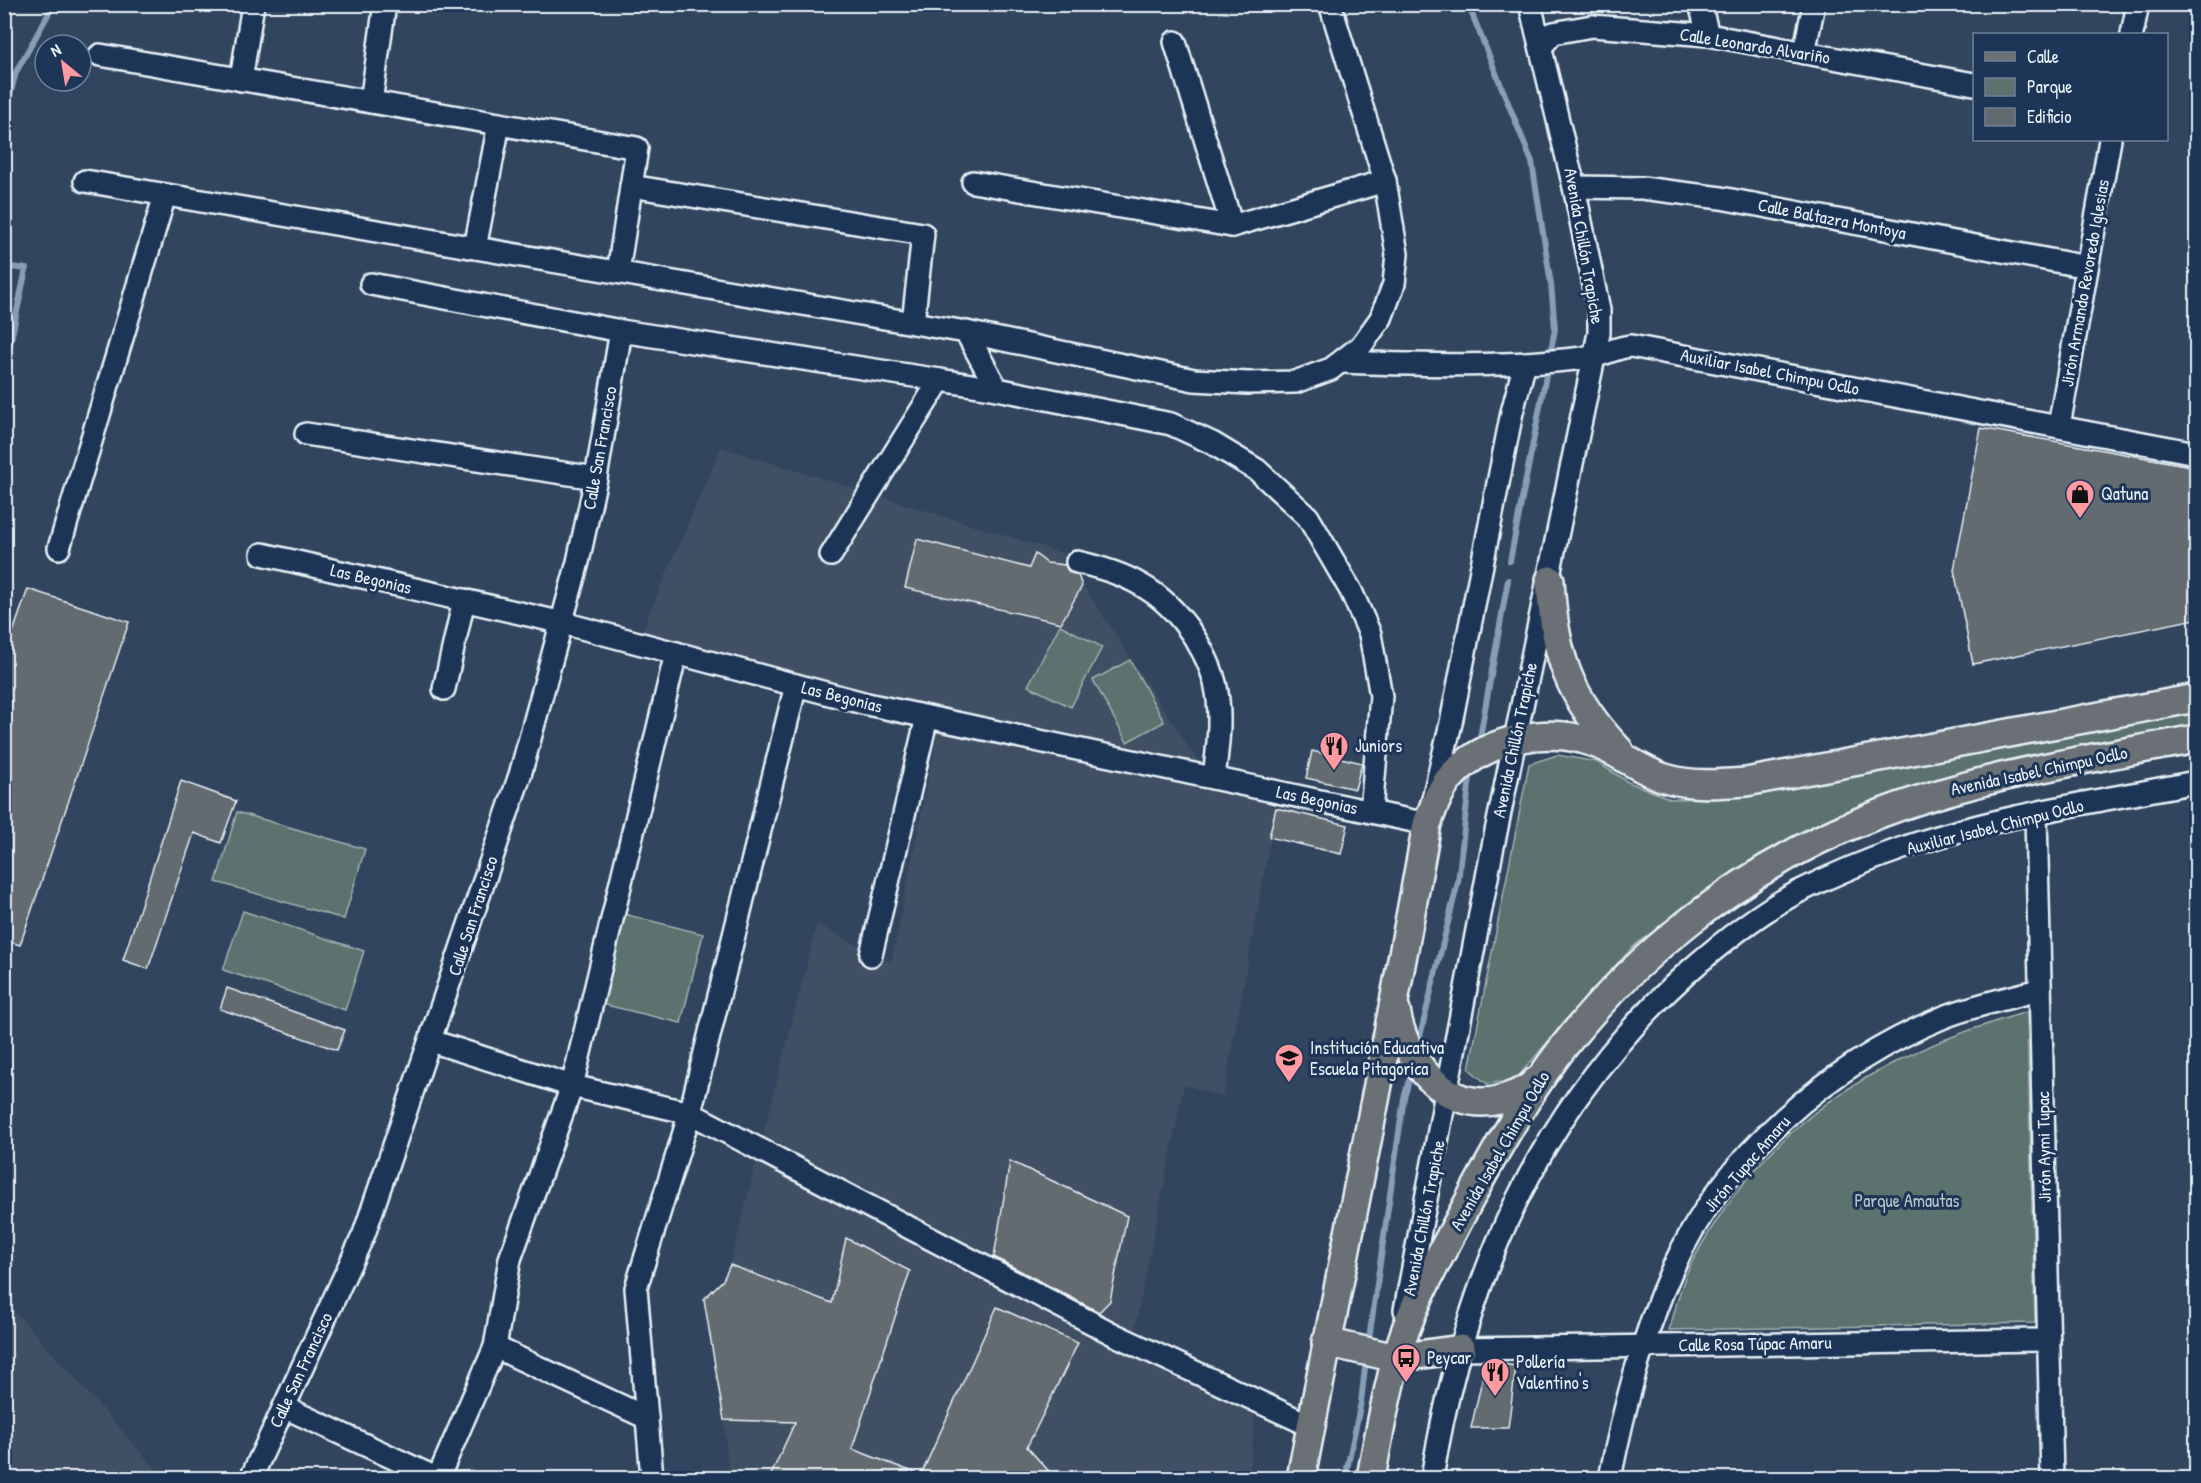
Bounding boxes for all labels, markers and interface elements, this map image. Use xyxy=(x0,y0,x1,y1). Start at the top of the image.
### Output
street label: Calle Leonardo Alvariño xyxy=(1678,21,1832,70)
north arrow xyxy=(33,33,93,93)
legend xyxy=(1973,33,2168,141)
text: N xyxy=(46,38,65,62)
text: Calle xyxy=(2027,44,2059,69)
text: Parque xyxy=(2027,74,2072,99)
text: Edificio xyxy=(2027,104,2071,129)
street label: Avenida Chillón Trapiche xyxy=(1558,166,1611,326)
street label: Jirón Armando Revoredo Iglesias xyxy=(2054,177,2115,389)
street label: Calle Baltazra Montoya xyxy=(1756,192,1908,245)
street label: Auxiliar Isabel Chimpu Ocllo xyxy=(1679,342,1862,401)
street label: Calle San Francisco xyxy=(576,384,623,511)
shop icon: Qatuna xyxy=(2064,478,2096,520)
place label: Qatuna xyxy=(2101,481,2148,506)
street label: Las Begonias xyxy=(328,557,414,600)
street label: Avenida Chillón Trapiche xyxy=(1486,660,1543,820)
street label: Las Begonias xyxy=(799,674,885,719)
restaurant icon: Juniors xyxy=(1318,730,1350,772)
place label: Juniors xyxy=(1355,733,1402,758)
street label: Avenida Isabel Chimpu Ocllo xyxy=(1948,740,2130,801)
street label: Las Begonias xyxy=(1274,779,1360,820)
street label: Auxiliar Isabel Chimpu Ocllo xyxy=(1904,792,2086,861)
street label: Calle San Francisco xyxy=(441,853,504,979)
place label: Institución Educativa Escuela Pitagorica xyxy=(1310,1035,1444,1081)
school or university icon: Institución Educativa Escuela Pitagorica xyxy=(1273,1042,1305,1084)
street label: Avenida Isabel Chimpu Ocllo xyxy=(1444,1067,1555,1235)
street label: Jirón Aymi Tupac xyxy=(2030,1091,2057,1203)
street label: Jirón Tupac Amaru xyxy=(1698,1110,1796,1217)
street label: Avenida Chillón Trapiche xyxy=(1396,1138,1451,1298)
park label: Parque Amautas xyxy=(1855,1188,1960,1213)
street label: Calle San Francisco xyxy=(263,1308,338,1432)
street label: Calle Rosa Túpac Amaru xyxy=(1678,1330,1832,1357)
bus stop icon: Peycar xyxy=(1390,1342,1422,1384)
place label: Peycar xyxy=(1427,1345,1471,1370)
place label: Pollería Valentino's xyxy=(1516,1349,1589,1395)
restaurant icon: Pollería Valentino's xyxy=(1479,1356,1511,1398)

